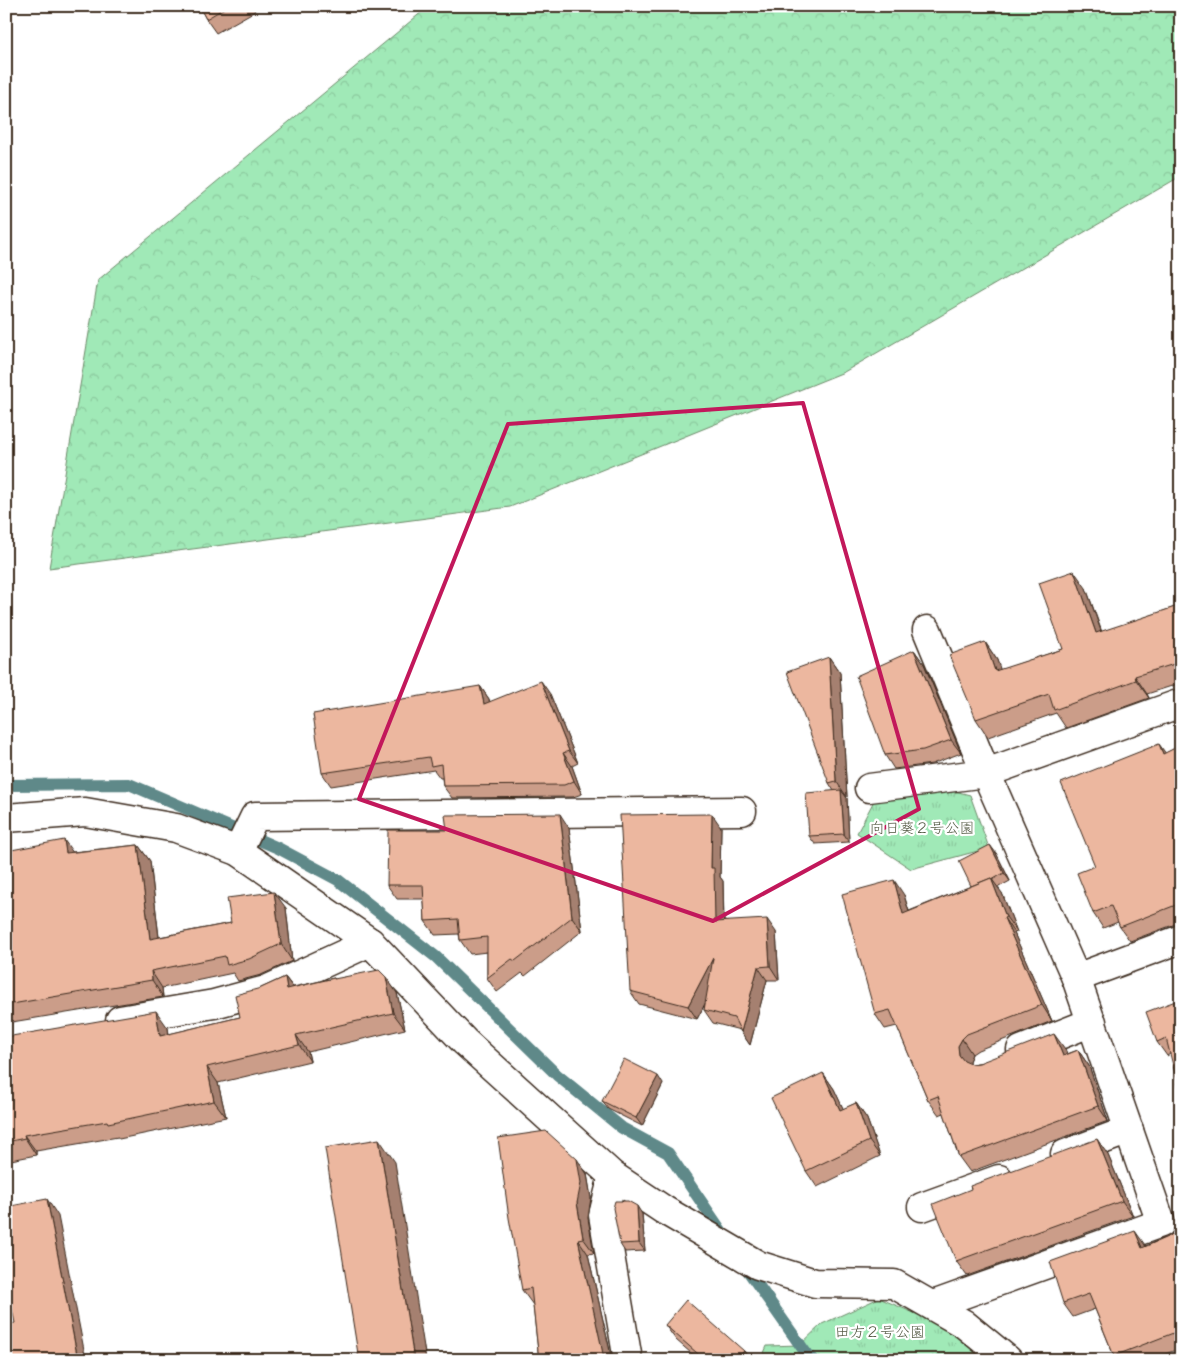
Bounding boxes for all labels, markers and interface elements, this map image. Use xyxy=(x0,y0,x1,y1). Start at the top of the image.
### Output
park label: 向日葵２号公園 xyxy=(869,818,975,837)
park label: 田方２号公園 xyxy=(835,1322,925,1341)

